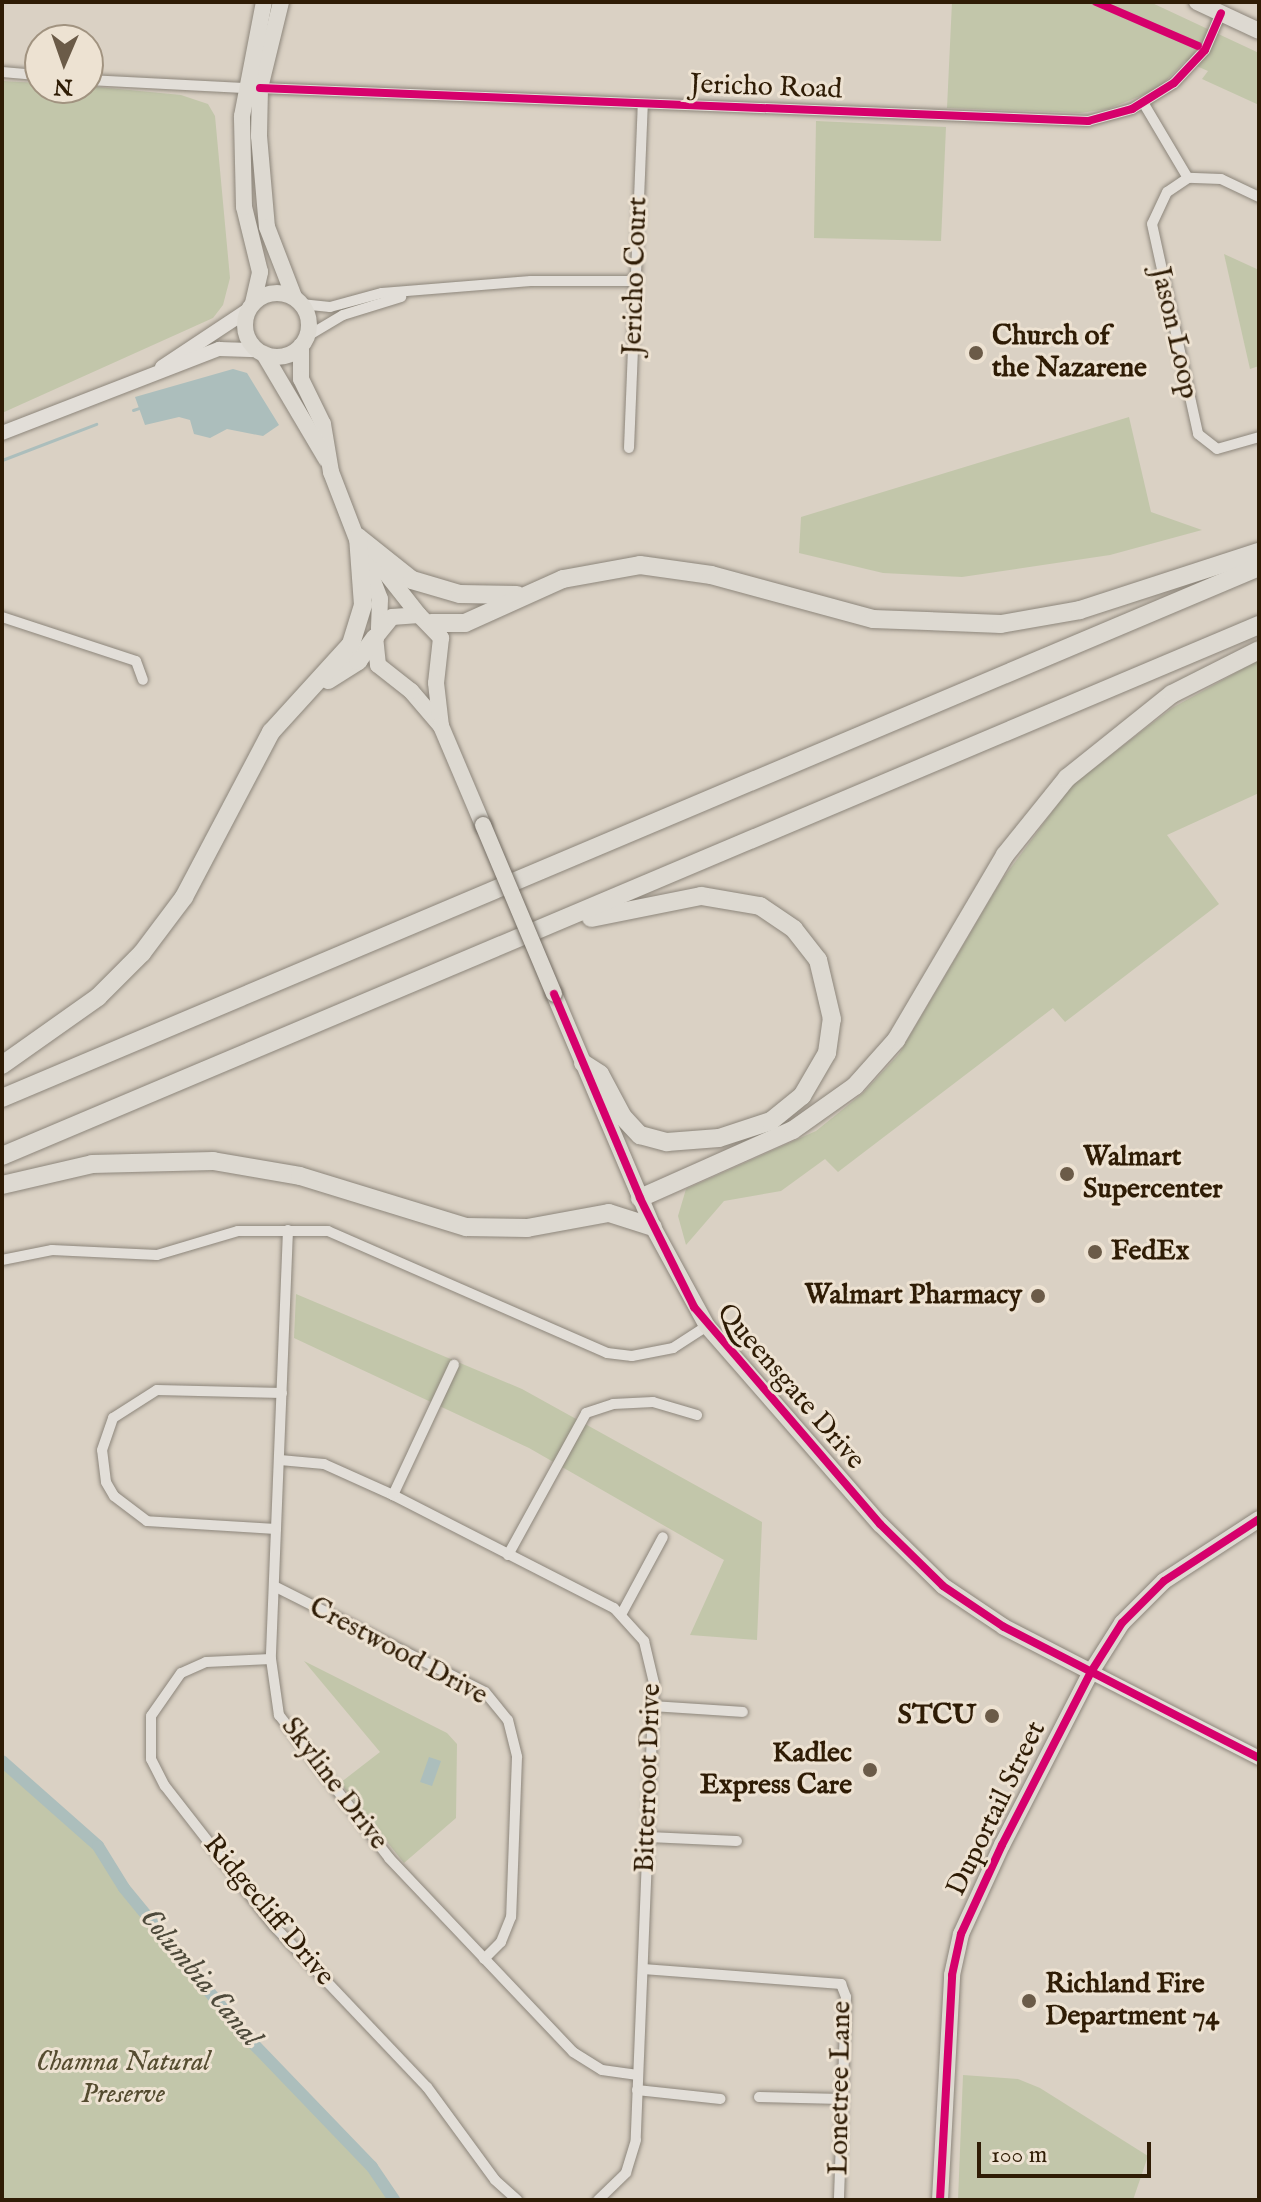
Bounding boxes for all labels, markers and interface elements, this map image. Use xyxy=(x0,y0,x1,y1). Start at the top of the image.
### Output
north arrow xyxy=(24,24,104,104)
street label: Jericho Road xyxy=(689,69,843,107)
text: N xyxy=(53,72,73,100)
street label: Jericho Court xyxy=(616,196,656,356)
street label: Jason Loop xyxy=(1143,264,1205,402)
place label: Church of the Nazarene xyxy=(992,320,1147,386)
marker: Church of the Nazarene xyxy=(967,344,985,362)
place label: Walmart Supercenter xyxy=(1083,1141,1223,1207)
marker: Walmart Supercenter xyxy=(1058,1165,1076,1183)
place label: FedEx xyxy=(1111,1235,1189,1269)
marker: FedEx xyxy=(1086,1243,1104,1261)
place label: Walmart Pharmacy xyxy=(805,1279,1022,1313)
marker: Walmart Pharmacy xyxy=(1029,1287,1047,1305)
street label: Queensgate Drive xyxy=(709,1297,871,1477)
street label: Crestwood Drive xyxy=(303,1591,493,1713)
street label: Bitterroot Drive xyxy=(629,1683,669,1873)
place label: STCU xyxy=(898,1699,976,1733)
marker: STCU xyxy=(983,1707,1001,1725)
street label: Skyline Drive xyxy=(273,1711,395,1857)
street label: Duportail Street xyxy=(940,1716,1054,1902)
place label: Kadlec Express Care xyxy=(700,1737,852,1803)
marker: Kadlec Express Care xyxy=(859,1759,881,1781)
street label: Ridgecliff Drive xyxy=(195,1829,341,1993)
water label: Columbia Canal xyxy=(132,1901,268,2055)
place label: Richland Fire Department 74 xyxy=(1045,1968,1219,2034)
marker: Richland Fire Department 74 xyxy=(1020,1992,1038,2010)
street label: Lonetree Lane xyxy=(823,2001,859,2175)
park label: Chamna Natural Preserve xyxy=(36,2046,210,2112)
scale bar xyxy=(981,2126,1155,2176)
text: 100 m xyxy=(991,2140,1047,2171)

